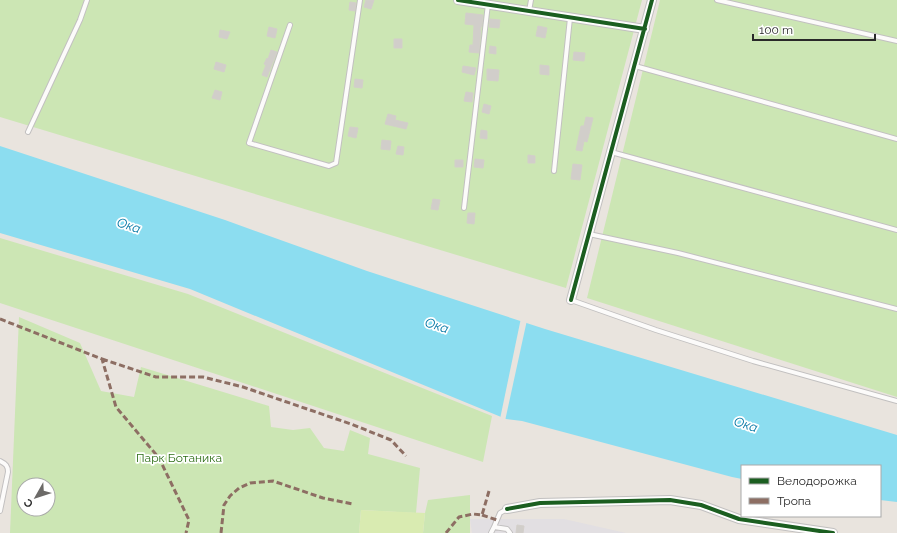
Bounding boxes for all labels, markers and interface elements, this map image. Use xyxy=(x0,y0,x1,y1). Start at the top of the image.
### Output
scale bar xyxy=(753,16,875,42)
text: 100 m xyxy=(759,23,793,37)
water label: Ока xyxy=(115,215,143,236)
water label: Ока xyxy=(423,315,451,336)
water label: Ока xyxy=(732,414,760,435)
park label: Парк Ботаника xyxy=(136,451,222,465)
legend xyxy=(741,465,881,517)
text: Велодорожка xyxy=(777,474,857,488)
north arrow xyxy=(16,477,56,517)
text: Тропа xyxy=(777,494,811,508)
text: С xyxy=(21,496,36,510)

